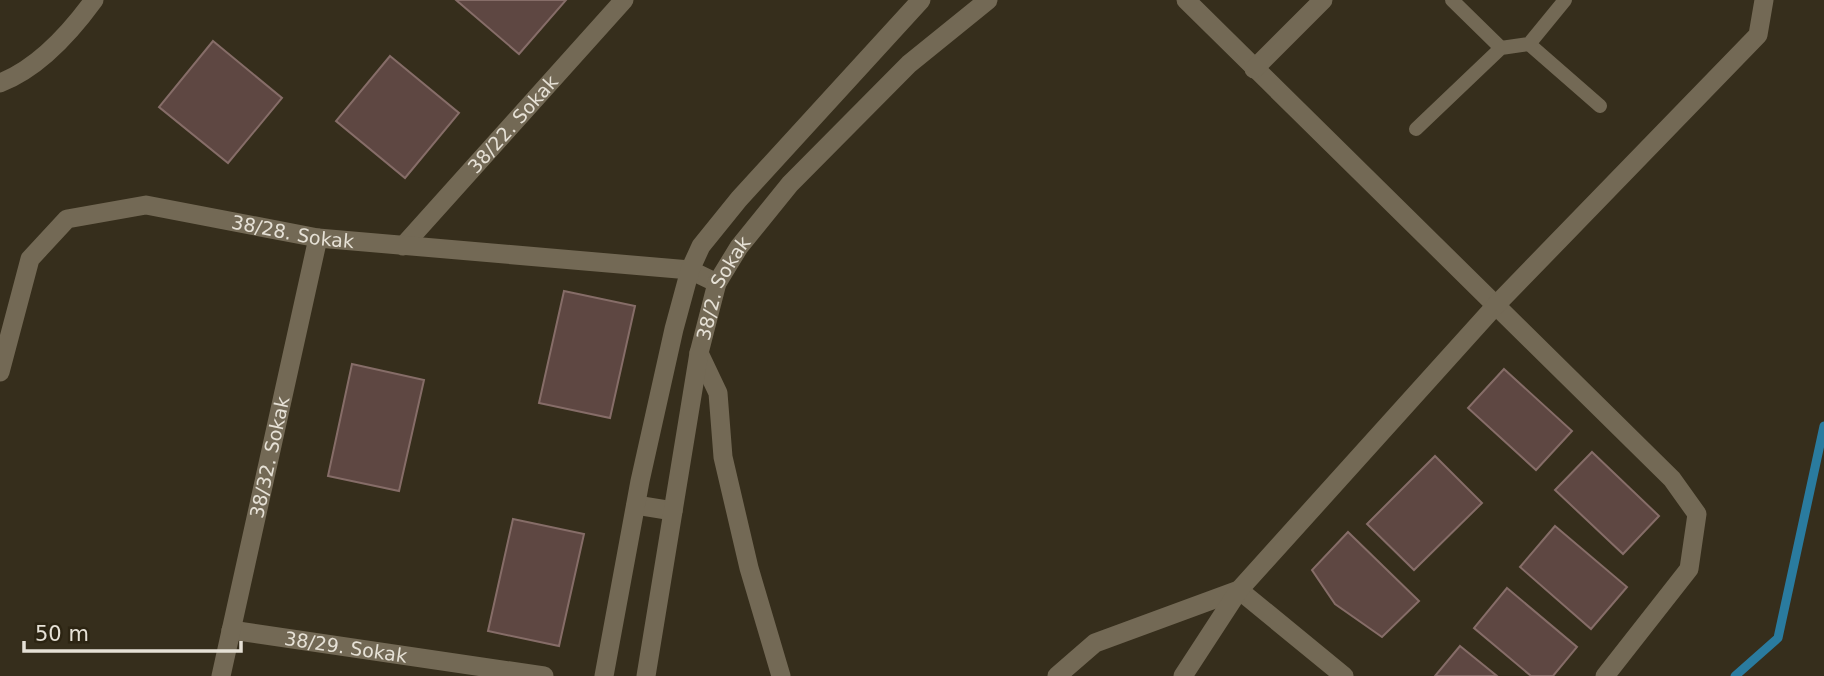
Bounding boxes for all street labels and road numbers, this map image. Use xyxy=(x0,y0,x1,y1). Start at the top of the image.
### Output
street label: 38/22. Sokak xyxy=(463,71,562,177)
street label: 38/28. Sokak xyxy=(230,211,355,252)
street label: 38/2. Sokak xyxy=(692,231,755,342)
street label: 38/32. Sokak xyxy=(245,394,294,520)
street label: 38/29. Sokak xyxy=(283,627,409,667)

